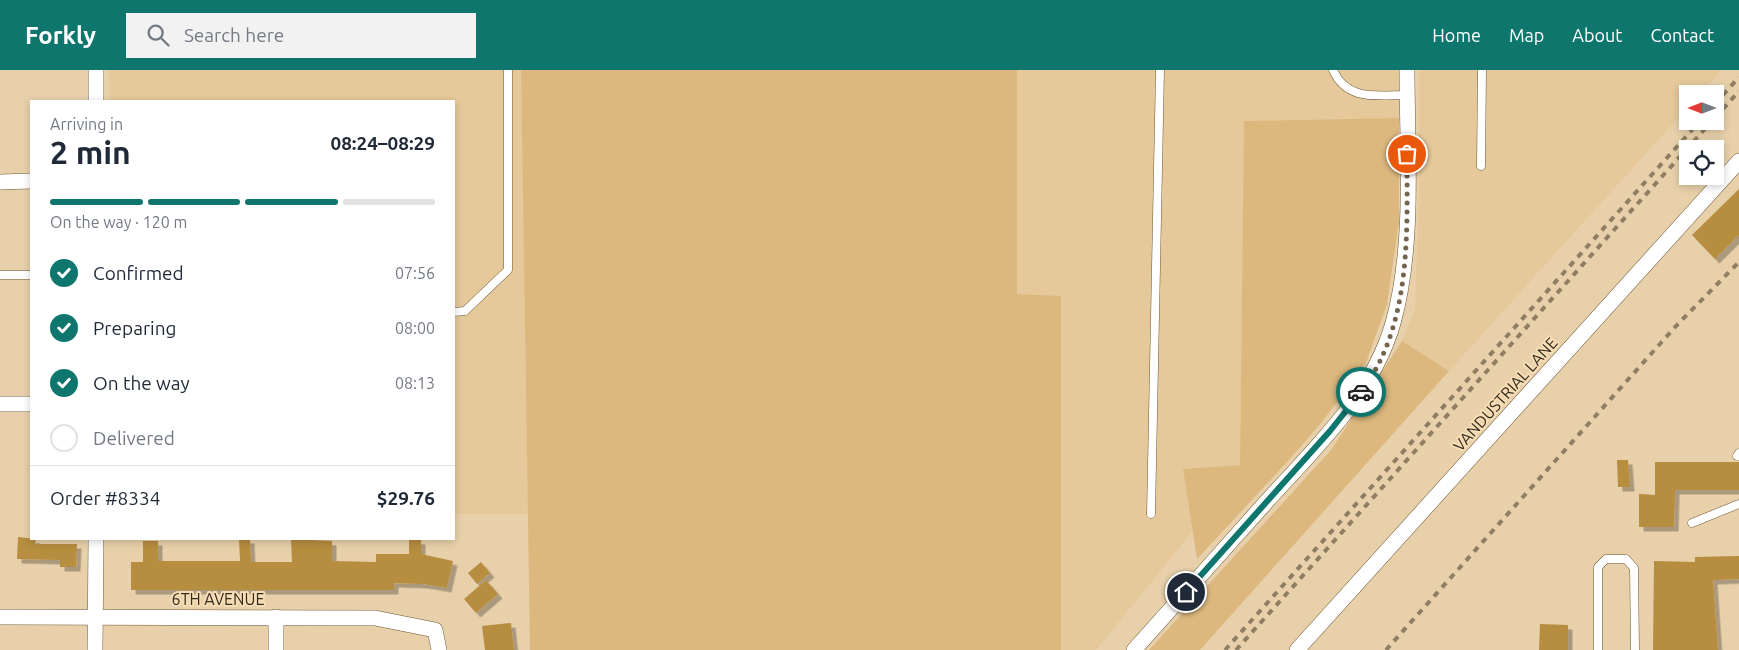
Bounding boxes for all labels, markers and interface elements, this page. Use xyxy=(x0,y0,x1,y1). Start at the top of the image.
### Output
search box xyxy=(126,13,476,58)
icon: search xyxy=(144,21,172,49)
text: Forkly xyxy=(25,22,96,49)
text: Search here xyxy=(184,24,284,46)
text: Home xyxy=(1432,25,1481,45)
text: Map xyxy=(1509,25,1544,45)
text: About xyxy=(1572,25,1622,45)
text: Contact xyxy=(1650,25,1714,45)
north arrow xyxy=(1679,85,1724,130)
map controls xyxy=(1679,85,1724,185)
text: Arriving in xyxy=(50,115,123,133)
text: 08:24–08:29 xyxy=(330,132,435,154)
pin xyxy=(1386,133,1428,175)
text: 2 min xyxy=(50,134,131,170)
icon: bag xyxy=(1393,140,1421,168)
button: locate xyxy=(1679,140,1724,185)
text: On the way · 120 m xyxy=(50,213,187,231)
icon: check xyxy=(50,259,78,287)
text: Confirmed xyxy=(93,262,184,284)
text: 07:56 xyxy=(395,264,435,282)
icon: check xyxy=(50,314,78,342)
text: Preparing xyxy=(93,317,177,339)
text: 08:00 xyxy=(395,319,435,337)
street label: VANDUSTRIAL LANE xyxy=(1449,334,1561,454)
courier xyxy=(1336,367,1386,417)
icon: check xyxy=(50,369,78,397)
text: On the way xyxy=(93,372,190,394)
text: 08:13 xyxy=(395,374,435,392)
icon: car xyxy=(1347,378,1375,406)
text: Delivered xyxy=(93,427,175,449)
text: Order #8334 xyxy=(50,487,160,509)
text: $29.76 xyxy=(377,487,435,509)
pin xyxy=(1165,571,1207,613)
icon: home xyxy=(1172,578,1200,606)
street label: 6TH AVENUE xyxy=(172,590,264,608)

